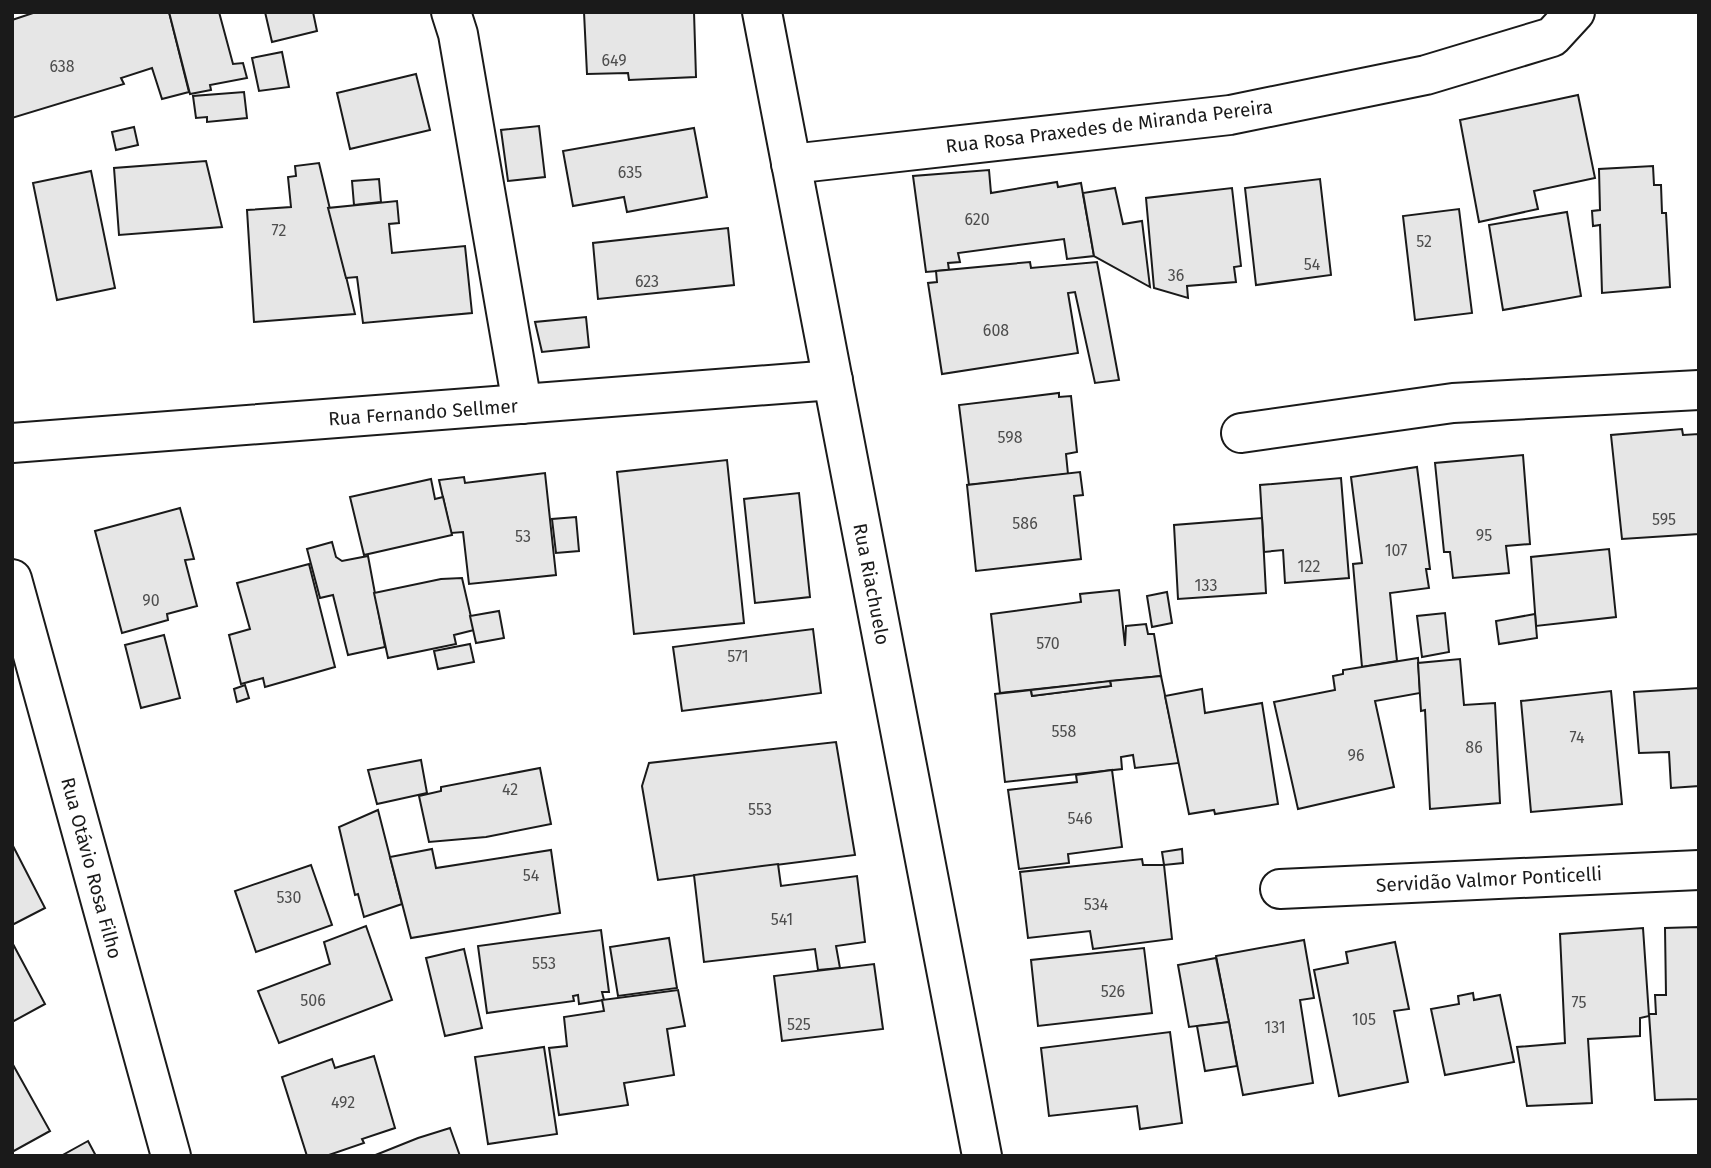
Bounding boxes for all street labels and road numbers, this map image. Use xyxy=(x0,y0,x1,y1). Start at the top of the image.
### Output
street label: Rua Rosa Praxedes de Miranda Pereira xyxy=(944,95,1274,158)
street label: Rua Fernando Sellmer xyxy=(327,394,519,431)
street label: Rua Riachuelo xyxy=(848,521,895,647)
street label: Rua Otávio Rosa Filho xyxy=(56,775,127,961)
street label: Servidão Valmor Ponticelli xyxy=(1375,862,1603,897)

